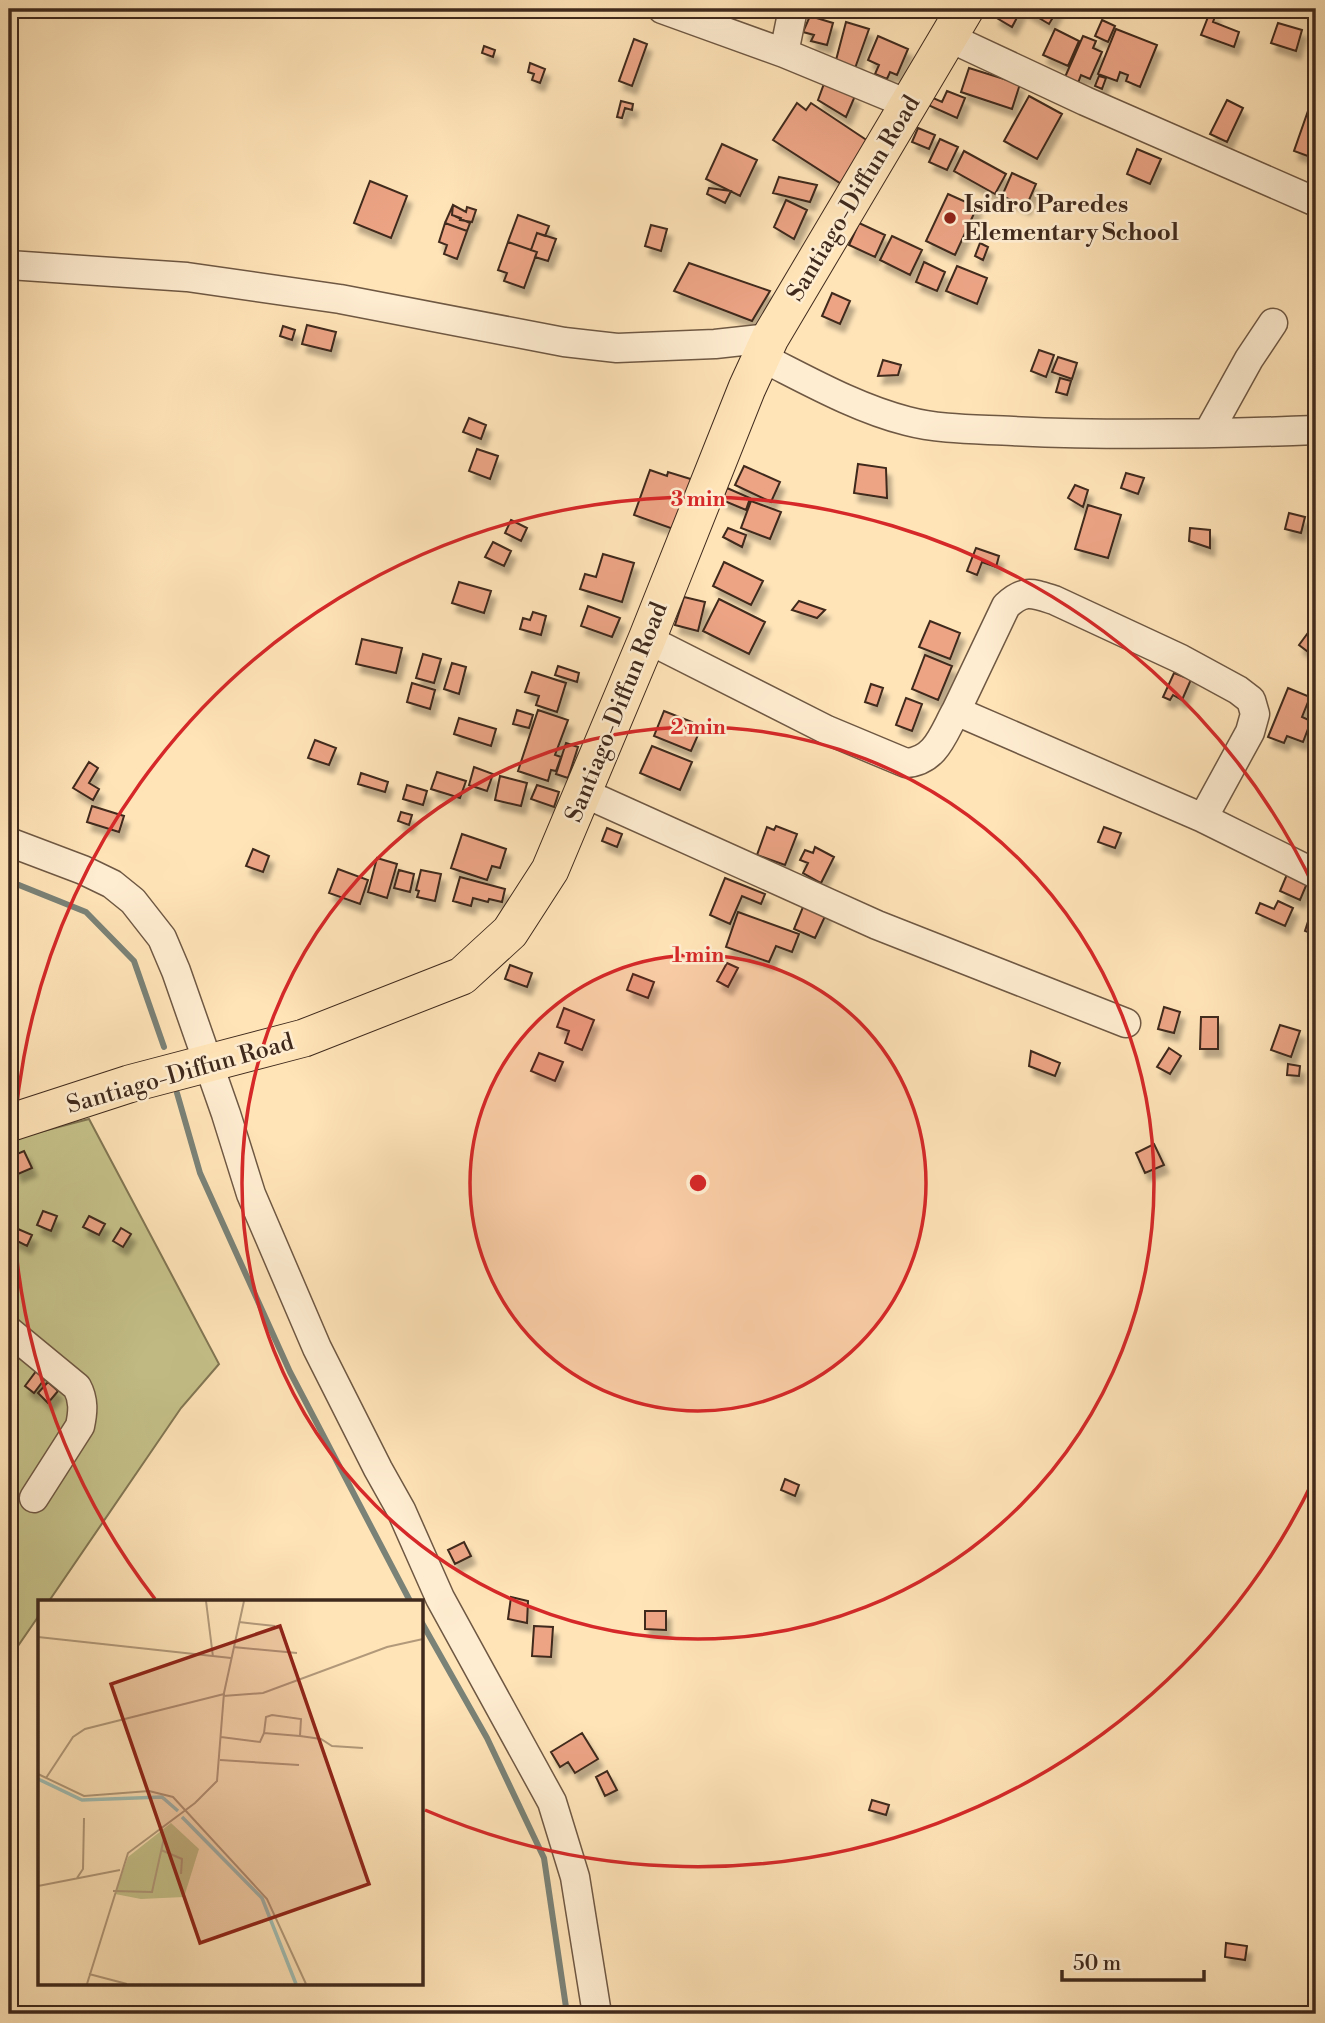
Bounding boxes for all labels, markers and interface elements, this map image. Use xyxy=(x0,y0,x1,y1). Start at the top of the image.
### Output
street label: Santiago-Diffun Road xyxy=(781,90,927,307)
place label: Isidro Paredes Elementary School xyxy=(964,190,1179,248)
marker: Isidro Paredes Elementary School xyxy=(942,210,958,226)
text: 3 min xyxy=(671,487,725,513)
street label: Santiago-Diffun Road xyxy=(559,598,675,827)
text: 2 min xyxy=(670,715,726,741)
text: 1 min xyxy=(672,943,724,969)
street label: Santiago-Diffun Road xyxy=(63,1027,298,1121)
centre of rings xyxy=(686,1171,710,1195)
inset map xyxy=(38,1600,424,1984)
scale bar xyxy=(1062,1939,1204,1983)
text: 50 m xyxy=(1073,1951,1121,1977)

